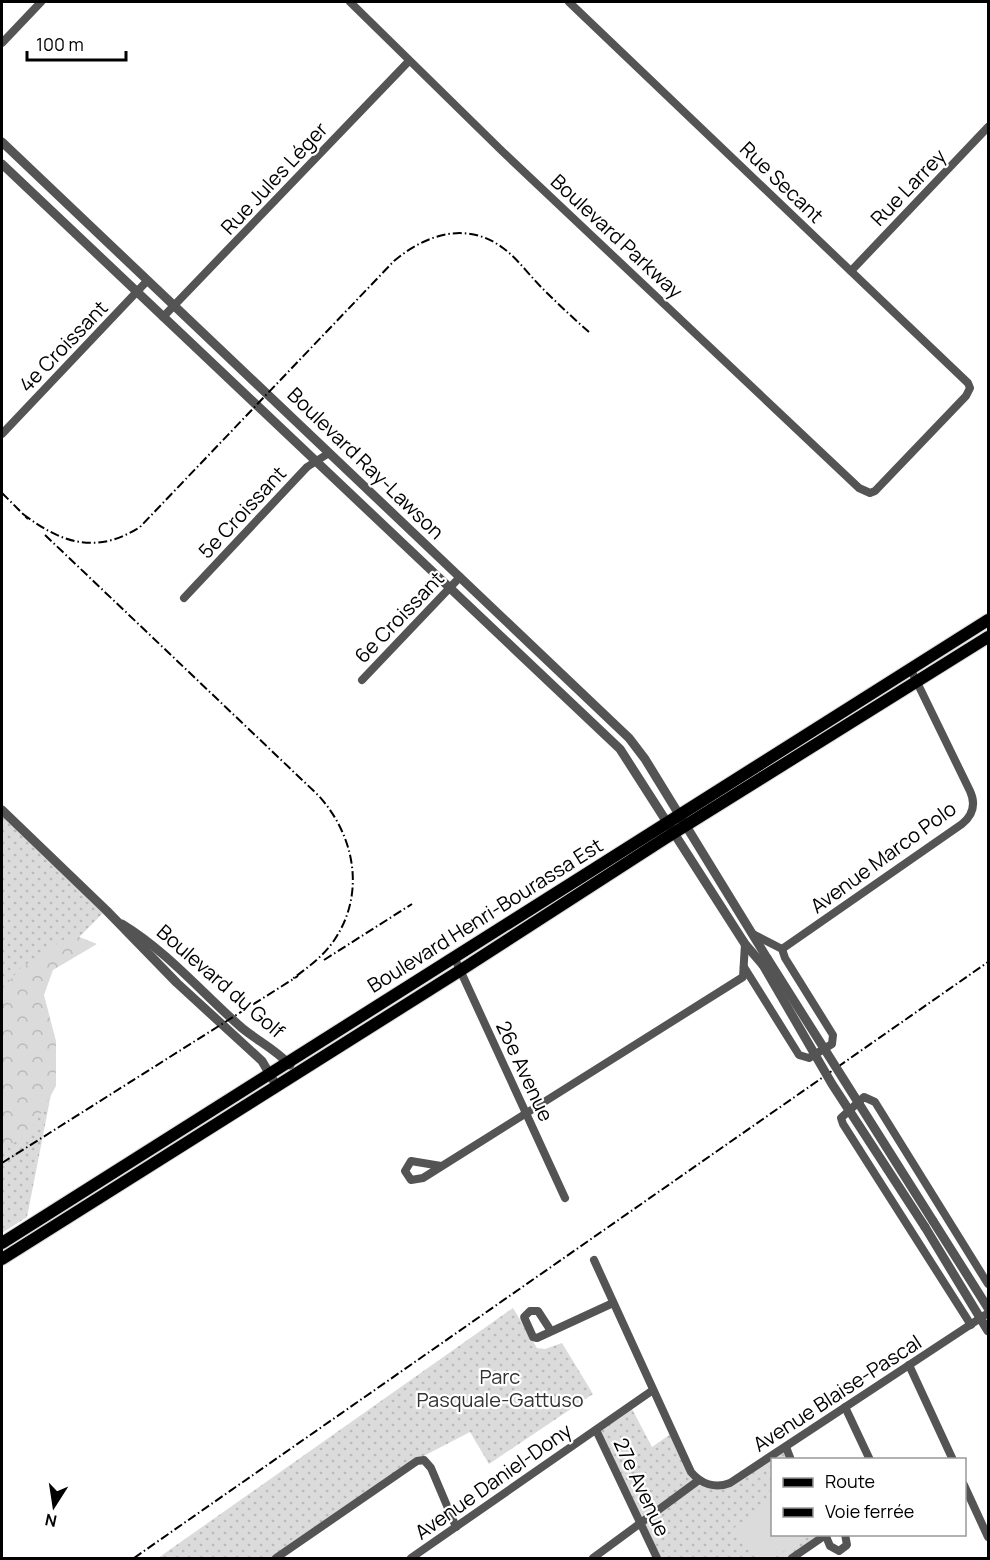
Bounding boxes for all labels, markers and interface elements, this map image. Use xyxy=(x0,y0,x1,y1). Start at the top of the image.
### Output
scale bar xyxy=(27,24,126,62)
text: 100 m xyxy=(36,32,84,56)
street label: Rue Jules Léger xyxy=(215,116,333,240)
street label: Rue Secant xyxy=(734,135,830,229)
street label: Rue Larrey xyxy=(864,142,952,232)
street label: Boulevard Parkway xyxy=(545,168,689,305)
street label: 4e Croissant xyxy=(13,294,113,398)
street label: Boulevard Ray-Lawson xyxy=(282,381,450,545)
street label: 5e Croissant xyxy=(192,460,292,564)
street label: 6e Croissant xyxy=(348,565,450,669)
street label: Avenue Marco Polo xyxy=(805,795,962,919)
street label: Boulevard Henri-Bourassa Est xyxy=(362,831,608,999)
street label: Boulevard du Golf xyxy=(151,918,291,1044)
street label: 26e Avenue xyxy=(490,1016,560,1126)
street label: Avenue Blaise-Pascal xyxy=(748,1328,926,1458)
park label: Parc Pasquale-Gattuso xyxy=(416,1363,584,1413)
street label: Avenue Daniel-Dony xyxy=(409,1416,577,1545)
street label: 27e Avenue xyxy=(607,1433,677,1541)
legend xyxy=(771,1458,966,1536)
text: Route xyxy=(825,1469,875,1493)
north arrow xyxy=(24,1476,84,1536)
text: Voie ferrée xyxy=(825,1499,914,1523)
text: N xyxy=(43,1509,59,1533)

